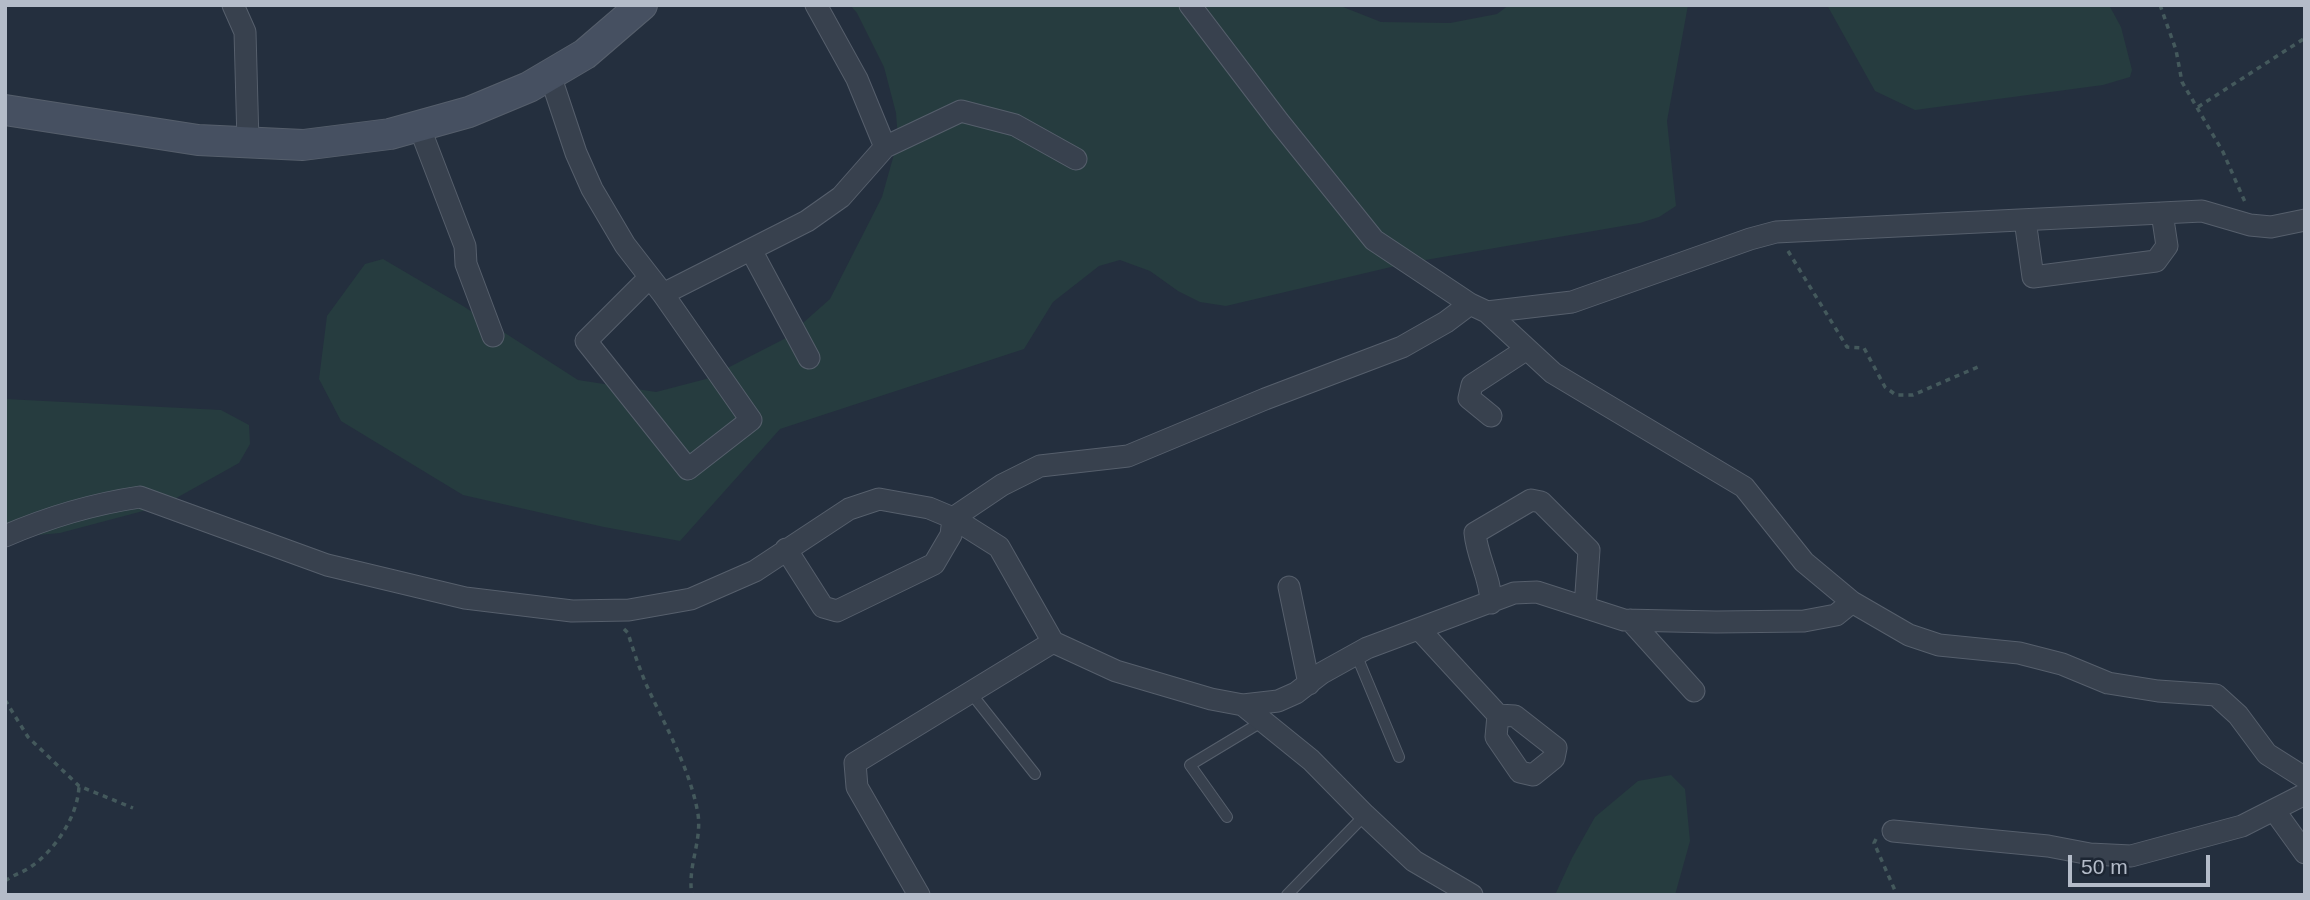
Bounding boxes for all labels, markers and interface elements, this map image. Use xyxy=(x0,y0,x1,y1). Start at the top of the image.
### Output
scale bar xyxy=(2072,841,2214,885)
text: 50 m xyxy=(2081,855,2128,878)

